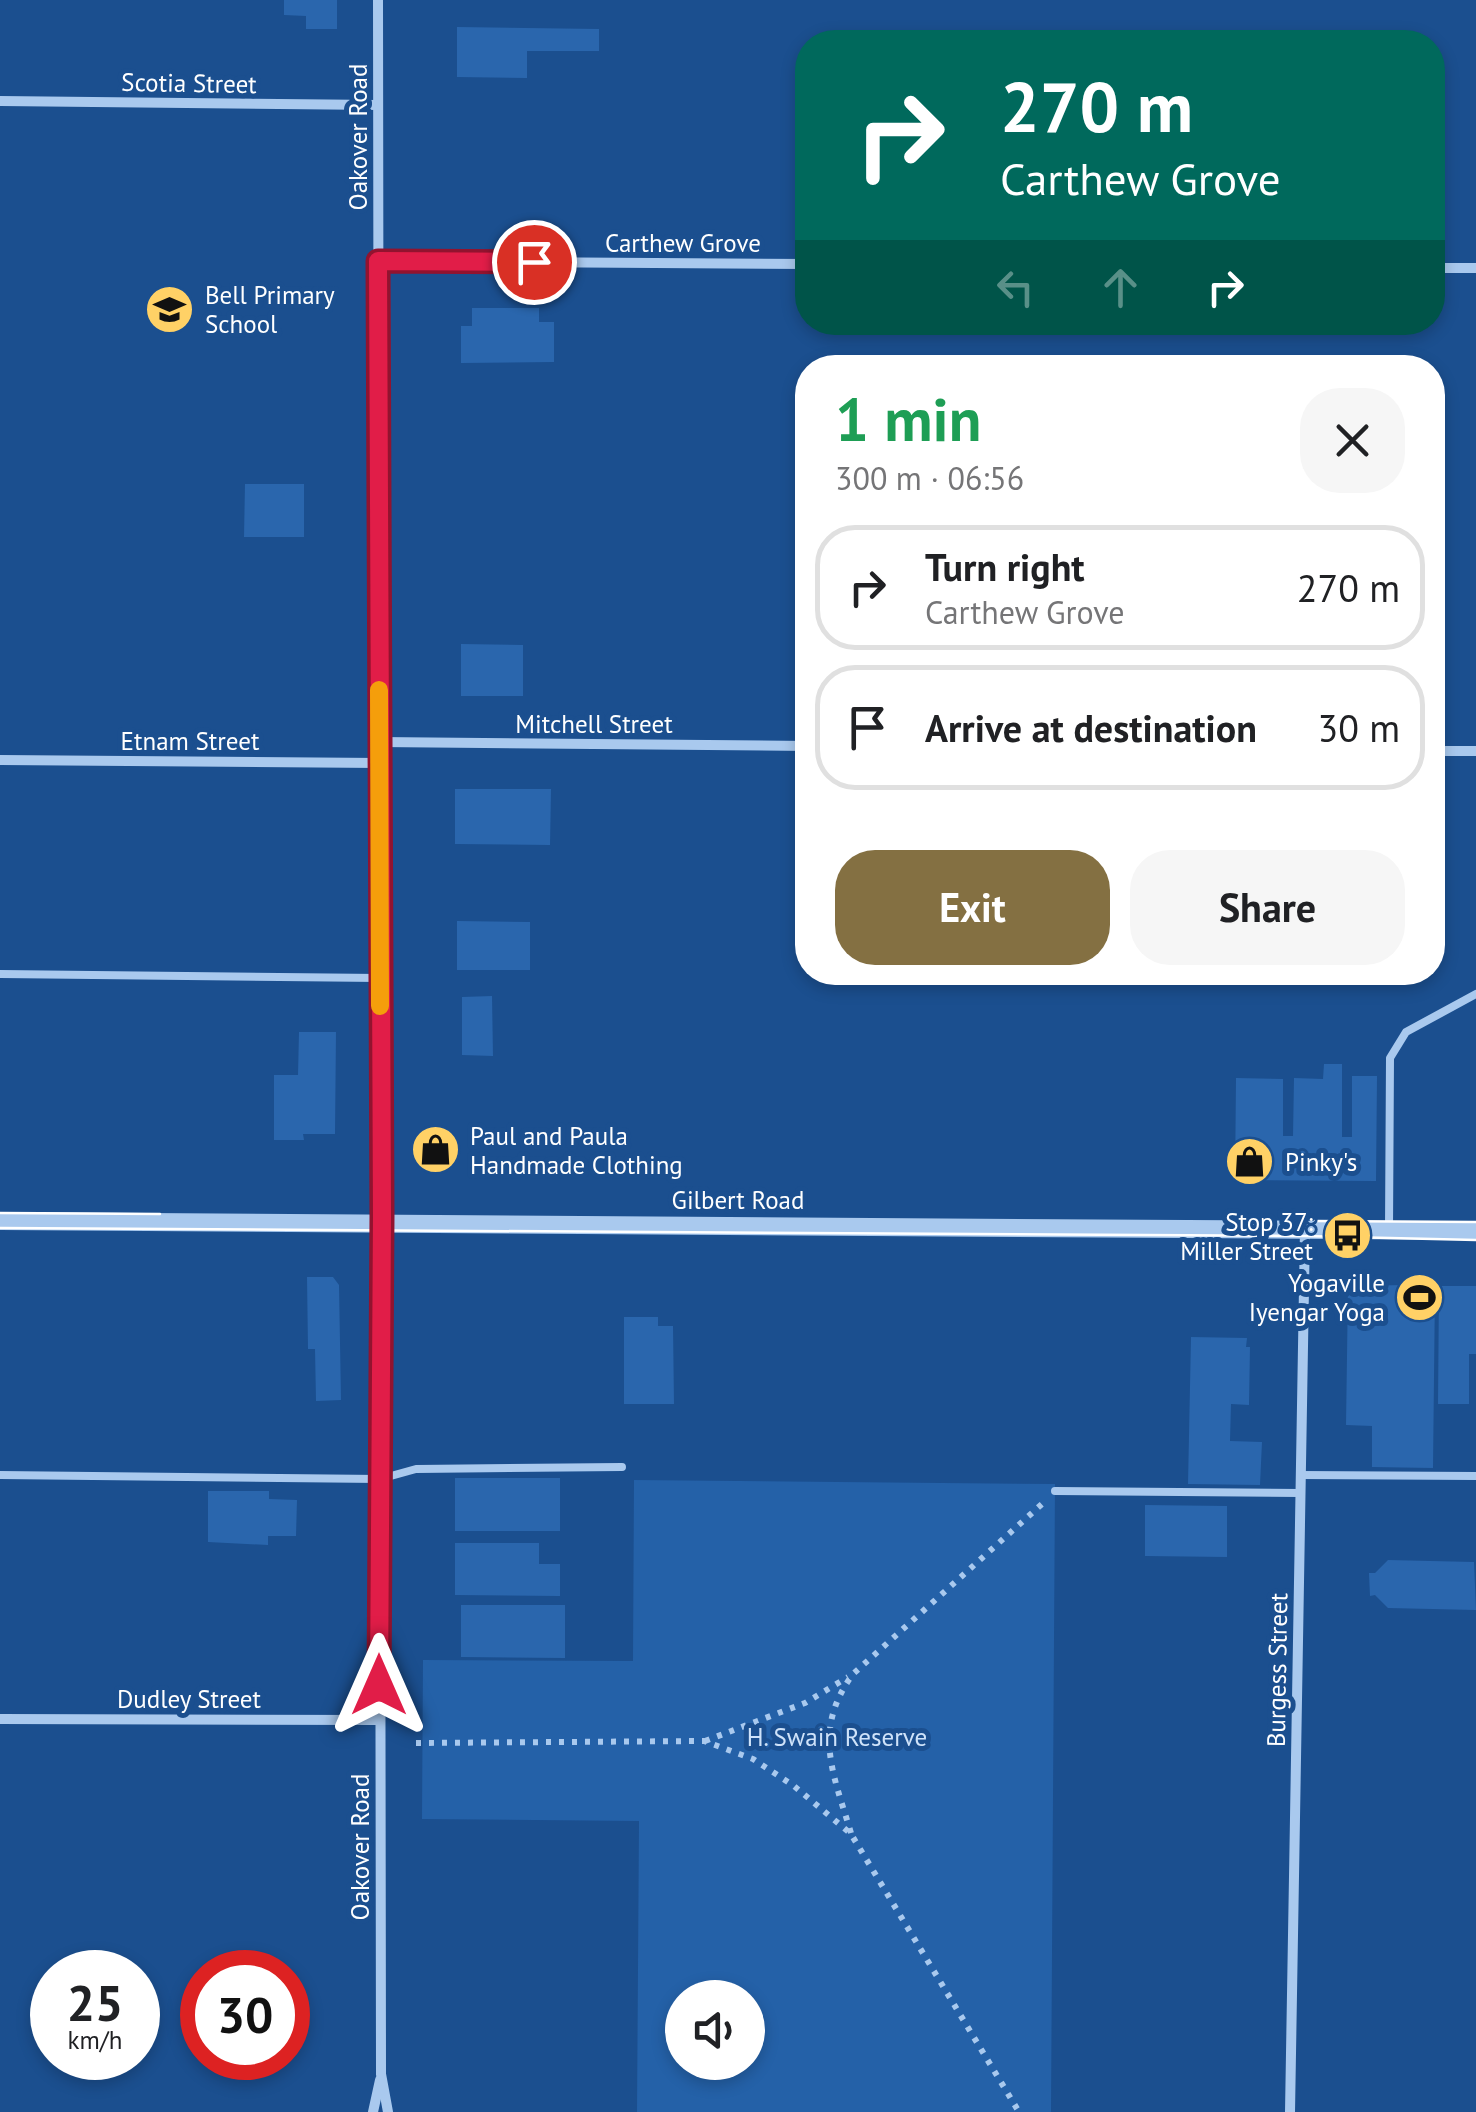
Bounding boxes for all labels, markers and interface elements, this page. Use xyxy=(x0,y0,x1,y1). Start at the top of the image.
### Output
text: 270 m xyxy=(1000,61,1193,151)
street label: Oakover Road xyxy=(342,64,374,210)
street label: Scotia Street xyxy=(121,66,258,100)
icon: right xyxy=(835,70,965,200)
text: Carthew Grove xyxy=(1000,149,1281,207)
pin xyxy=(492,220,577,305)
street label: Carthew Grove xyxy=(605,227,761,259)
icon: arrive xyxy=(507,235,562,290)
icon: left xyxy=(988,260,1043,315)
icon: ahead xyxy=(1093,260,1148,315)
icon: right xyxy=(1198,260,1253,315)
place label: Bell Primary School xyxy=(205,279,335,340)
school or university icon: Bell Primary School xyxy=(144,283,196,335)
text: 1 min xyxy=(835,380,981,458)
button: close xyxy=(1300,388,1405,493)
text: 300 m · 06:56 xyxy=(835,457,1024,499)
text: Turn right xyxy=(925,542,1085,591)
icon: right xyxy=(840,560,895,615)
text: 270 m xyxy=(1297,563,1400,612)
text: Carthew Grove xyxy=(925,591,1125,633)
icon: arrive xyxy=(840,700,895,755)
text: Arrive at destination xyxy=(925,703,1257,752)
text: 30 m xyxy=(1318,703,1400,752)
street label: Mitchell Street xyxy=(515,708,673,740)
street label: Etnam Street xyxy=(121,725,260,757)
button: Exit xyxy=(835,850,1110,965)
button: Share xyxy=(1130,850,1405,965)
place label: Paul and Paula Handmade Clothing xyxy=(470,1120,683,1181)
shop icon: Paul and Paula Handmade Clothing xyxy=(409,1124,461,1176)
shop icon: Pinky's xyxy=(1224,1136,1276,1188)
place label: Pinky's xyxy=(1285,1146,1357,1178)
street label: Gilbert Road xyxy=(672,1184,804,1216)
place label: Stop 37: Miller Street xyxy=(1180,1206,1314,1267)
bus stop icon: Stop 37: Miller Street xyxy=(1322,1210,1374,1262)
place label: Yogaville Iyengar Yoga xyxy=(1249,1267,1385,1328)
sports icon: Yogaville Iyengar Yoga xyxy=(1394,1271,1446,1323)
street label: Burgess Street xyxy=(1260,1592,1294,1747)
position arrow xyxy=(327,1633,431,1737)
street label: Dudley Street xyxy=(117,1683,262,1715)
park label: H. Swain Reserve xyxy=(747,1721,927,1753)
street label: Oakover Road xyxy=(344,1774,376,1920)
speed limit sign: 30 xyxy=(180,1950,310,2080)
text: 25 xyxy=(67,1970,123,2035)
map controls xyxy=(665,1980,765,2080)
button: sound xyxy=(665,1980,765,2080)
text: km/h xyxy=(68,2024,122,2056)

